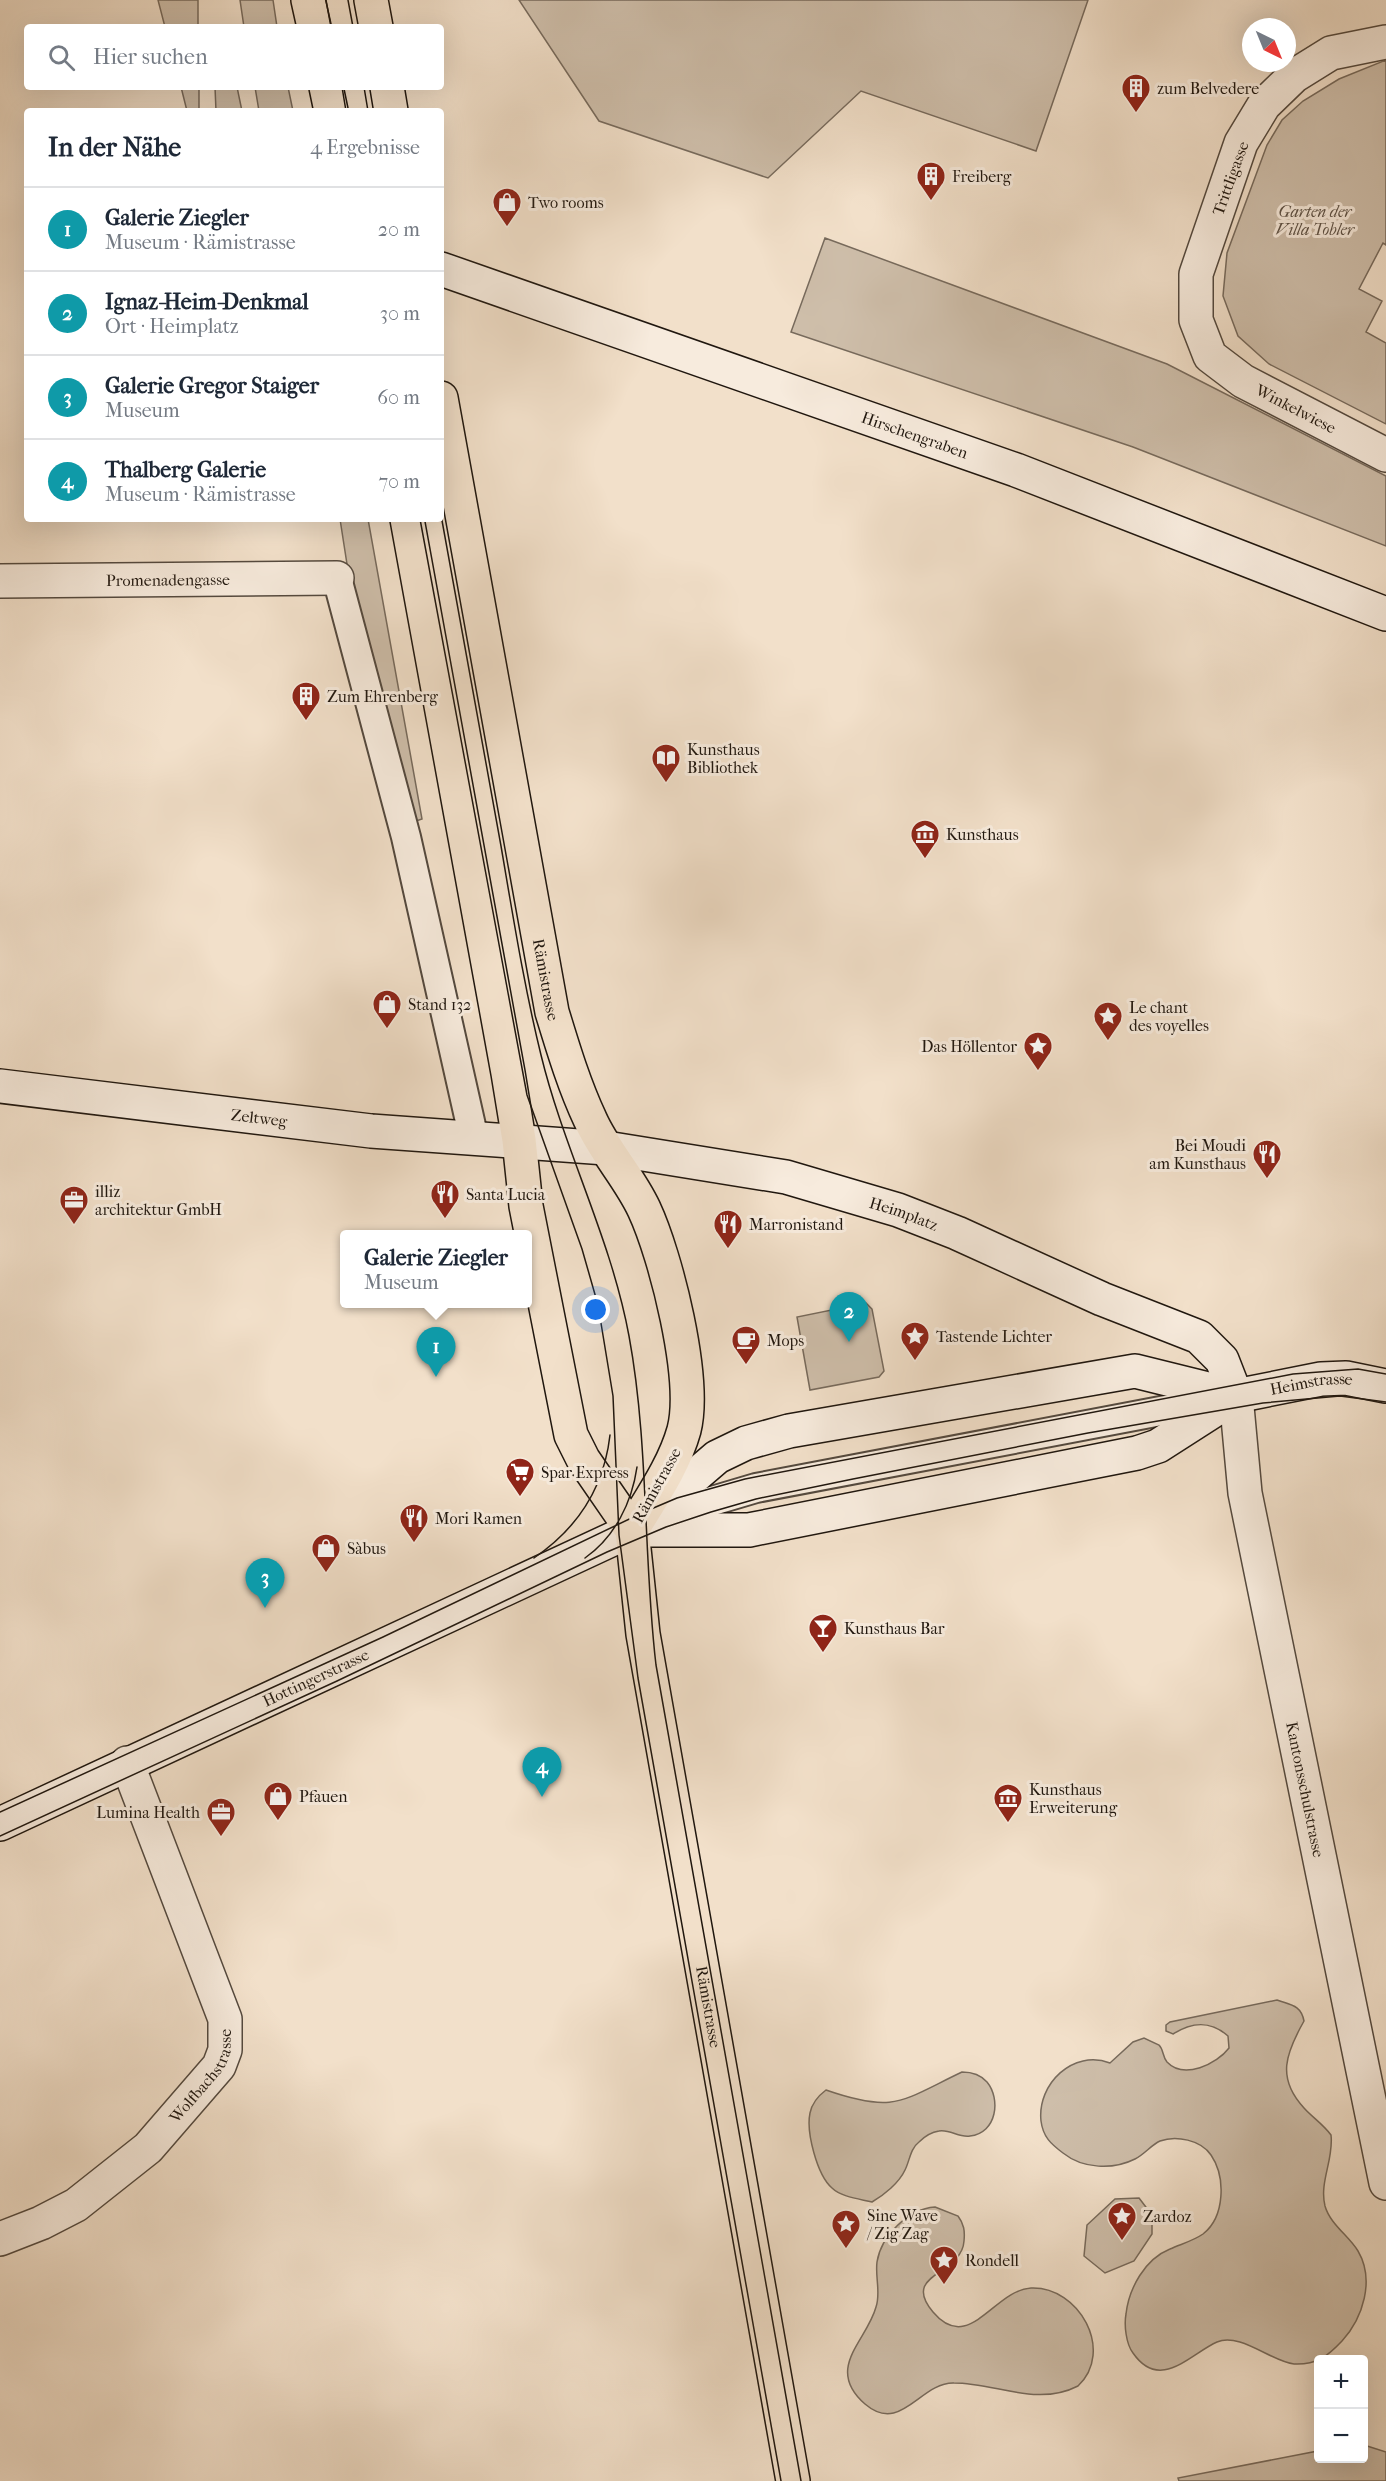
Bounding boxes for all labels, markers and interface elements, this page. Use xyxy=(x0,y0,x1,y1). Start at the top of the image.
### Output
north arrow xyxy=(1242,18,1296,72)
search box xyxy=(24,24,444,90)
icon: search xyxy=(45,41,78,74)
text: Hier suchen xyxy=(93,44,208,70)
building icon: zum Belvedere xyxy=(1120,72,1152,114)
place label: zum Belvedere xyxy=(1157,79,1259,98)
text: In der Nähe xyxy=(48,132,181,163)
text: 4 Ergebnisse xyxy=(310,136,420,159)
street label: Trittligasse xyxy=(1208,139,1253,218)
building icon: Freiberg xyxy=(915,160,947,202)
place label: Freiberg xyxy=(952,167,1012,186)
shop icon: Two rooms xyxy=(491,186,523,228)
place label: Two rooms xyxy=(528,193,604,212)
park label: Garten der Villa Tobler xyxy=(1276,202,1356,239)
text: Galerie Ziegler xyxy=(105,205,249,231)
text: 1 xyxy=(64,218,71,241)
text: 20 m xyxy=(378,218,420,241)
text: Museum · Rämistrasse xyxy=(105,231,296,254)
text: Ignaz-Heim-Denkmal xyxy=(105,289,309,315)
text: 2 xyxy=(62,302,73,325)
text: 30 m xyxy=(380,302,420,325)
text: Ort · Heimplatz xyxy=(105,315,239,338)
text: Galerie Gregor Staiger xyxy=(105,373,319,399)
street label: Winkelwiese xyxy=(1251,380,1339,438)
text: 3 xyxy=(63,386,72,409)
text: 60 m xyxy=(377,386,420,409)
text: Museum xyxy=(105,399,180,422)
street label: Hirschengraben xyxy=(859,408,971,463)
text: Thalberg Galerie xyxy=(105,457,266,483)
text: 4 xyxy=(62,470,73,493)
text: 70 m xyxy=(378,470,420,493)
text: Museum · Rämistrasse xyxy=(105,483,296,506)
street label: Promenadengasse xyxy=(106,570,230,590)
building icon: Zum Ehrenberg xyxy=(290,680,322,722)
place label: Zum Ehrenberg xyxy=(327,687,438,706)
place label: Kunsthaus Bibliothek xyxy=(687,740,760,777)
library icon: Kunsthaus Bibliothek xyxy=(650,742,682,784)
museum icon: Kunsthaus xyxy=(909,818,941,860)
place label: Kunsthaus xyxy=(946,825,1019,844)
street label: Rämistrasse xyxy=(529,937,563,1023)
shop icon: Stand 132 xyxy=(371,988,403,1030)
place label: Stand 132 xyxy=(408,995,471,1014)
place label: Le chant des voyelles xyxy=(1129,998,1209,1035)
place icon: Le chant des voyelles xyxy=(1092,1000,1124,1042)
place icon: Das Höllentor xyxy=(1022,1030,1054,1072)
place label: Das Höllentor xyxy=(921,1037,1017,1056)
street label: Zeltweg xyxy=(230,1105,289,1131)
place label: Bei Moudi am Kunsthaus xyxy=(1149,1136,1246,1173)
restaurant icon: Bei Moudi am Kunsthaus xyxy=(1251,1138,1283,1180)
restaurant icon: Santa Lucia xyxy=(429,1178,461,1220)
place label: illiz architektur GmbH xyxy=(95,1182,222,1219)
office icon: illiz architektur GmbH xyxy=(58,1184,90,1226)
place label: Santa Lucia xyxy=(466,1185,546,1204)
street label: Heimplatz xyxy=(867,1193,941,1235)
restaurant icon: Marronistand xyxy=(712,1208,744,1250)
place label: Marronistand xyxy=(749,1215,844,1234)
popup xyxy=(340,1230,532,1308)
text: Galerie Ziegler xyxy=(364,1245,508,1271)
text: Museum xyxy=(364,1271,439,1294)
pin: 2 xyxy=(830,1292,868,1342)
your location xyxy=(581,1295,610,1324)
place icon: Tastende Lichter xyxy=(899,1320,931,1362)
cafe icon: Mops xyxy=(730,1324,762,1366)
place label: Tastende Lichter xyxy=(936,1327,1052,1346)
pin: 1 xyxy=(416,1328,456,1377)
place label: Mops xyxy=(767,1331,804,1350)
street label: Heimstrasse xyxy=(1268,1369,1355,1399)
street label: Rämistrasse xyxy=(628,1444,685,1526)
supermarket icon: Spar Express xyxy=(504,1456,536,1498)
place label: Spar Express xyxy=(541,1463,629,1482)
restaurant icon: Mori Ramen xyxy=(398,1502,430,1544)
place label: Mori Ramen xyxy=(435,1509,523,1528)
shop icon: Sàbus xyxy=(310,1532,342,1574)
place label: Sàbus xyxy=(347,1539,386,1558)
pin: 3 xyxy=(246,1558,284,1608)
bar icon: Kunsthaus Bar xyxy=(807,1612,839,1654)
place label: Kunsthaus Bar xyxy=(844,1619,945,1638)
street label: Hottingerstrasse xyxy=(260,1645,372,1711)
street label: Kantonsschulstrasse xyxy=(1282,1720,1328,1859)
pin: 4 xyxy=(522,1748,562,1797)
shop icon: Pfauen xyxy=(262,1780,294,1822)
place label: Kunsthaus Erweiterung xyxy=(1029,1780,1118,1817)
museum icon: Kunsthaus Erweiterung xyxy=(992,1782,1024,1824)
place label: Pfauen xyxy=(299,1787,348,1806)
office icon: Lumina Health xyxy=(205,1796,237,1838)
place label: Lumina Health xyxy=(96,1803,200,1822)
street label: Rämistrasse xyxy=(692,1964,725,2049)
street label: Wolfbachstrasse xyxy=(165,2029,235,2127)
place icon: Zardoz xyxy=(1106,2200,1138,2242)
place label: Sine Wave / Zig Zag xyxy=(866,2206,938,2243)
place label: Zardoz xyxy=(1143,2207,1192,2226)
place icon: Sine Wave / Zig Zag xyxy=(830,2208,862,2250)
place icon: Rondell xyxy=(928,2244,960,2286)
place label: Rondell xyxy=(965,2251,1020,2270)
map controls xyxy=(1314,2355,1368,2463)
button: + xyxy=(1314,2355,1368,2409)
button: − xyxy=(1314,2409,1368,2463)

